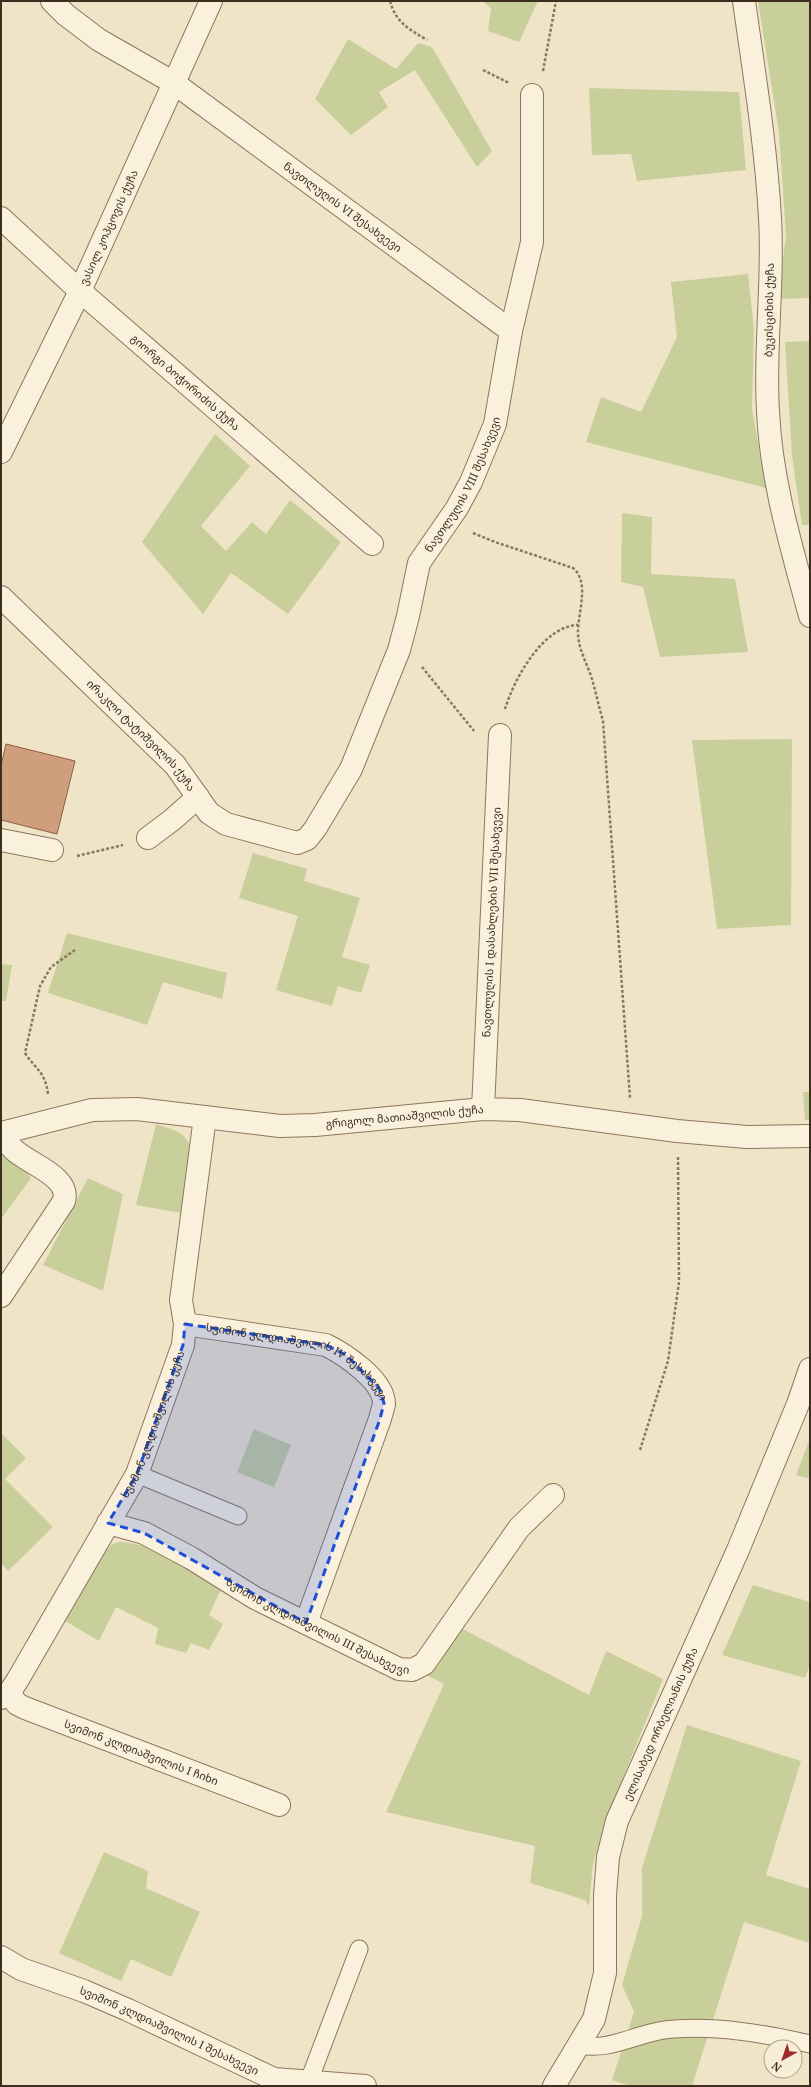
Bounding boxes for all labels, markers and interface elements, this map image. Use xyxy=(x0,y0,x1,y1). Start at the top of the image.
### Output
street label: ნავთლუღის VI შესახვევი xyxy=(281,158,405,255)
street label: ვასილ კოპცოვის ქუჩა xyxy=(76,167,141,288)
street label: ბუკისციხის ქუჩა xyxy=(760,263,777,357)
street label: გიორგი ბოჭორიძის ქუჩა xyxy=(128,330,243,433)
street label: ნავთლუღის VIII შესახვევი xyxy=(421,416,503,555)
street label: ირაკლი ტატიშვილის ქუჩა xyxy=(84,676,199,794)
street label: ნავთლუღის I დასახლების VII შესახვევი xyxy=(478,807,504,1038)
street label: გრიგოლ მათიაშვილის ქუჩა xyxy=(325,1101,484,1131)
street label: სვიმონ კლდიაშვილის IV შესახვევი xyxy=(205,1319,392,1402)
street label: სვიმონ კლდიაშვილის ქუჩა xyxy=(117,1349,187,1501)
street label: სვიმონ კლდიაშვილის III შესახვევი xyxy=(223,1574,410,1677)
street label: ელისაბედ ორბელიანის ქუჩა xyxy=(619,1645,701,1803)
street label: სვიმონ კლდიაშვილის I ჩიხი xyxy=(62,1716,221,1788)
street label: სვიმონ კლდიაშვილის I შესახვევი xyxy=(78,1982,262,2078)
north arrow xyxy=(763,2039,803,2079)
text: N xyxy=(768,2058,784,2076)

